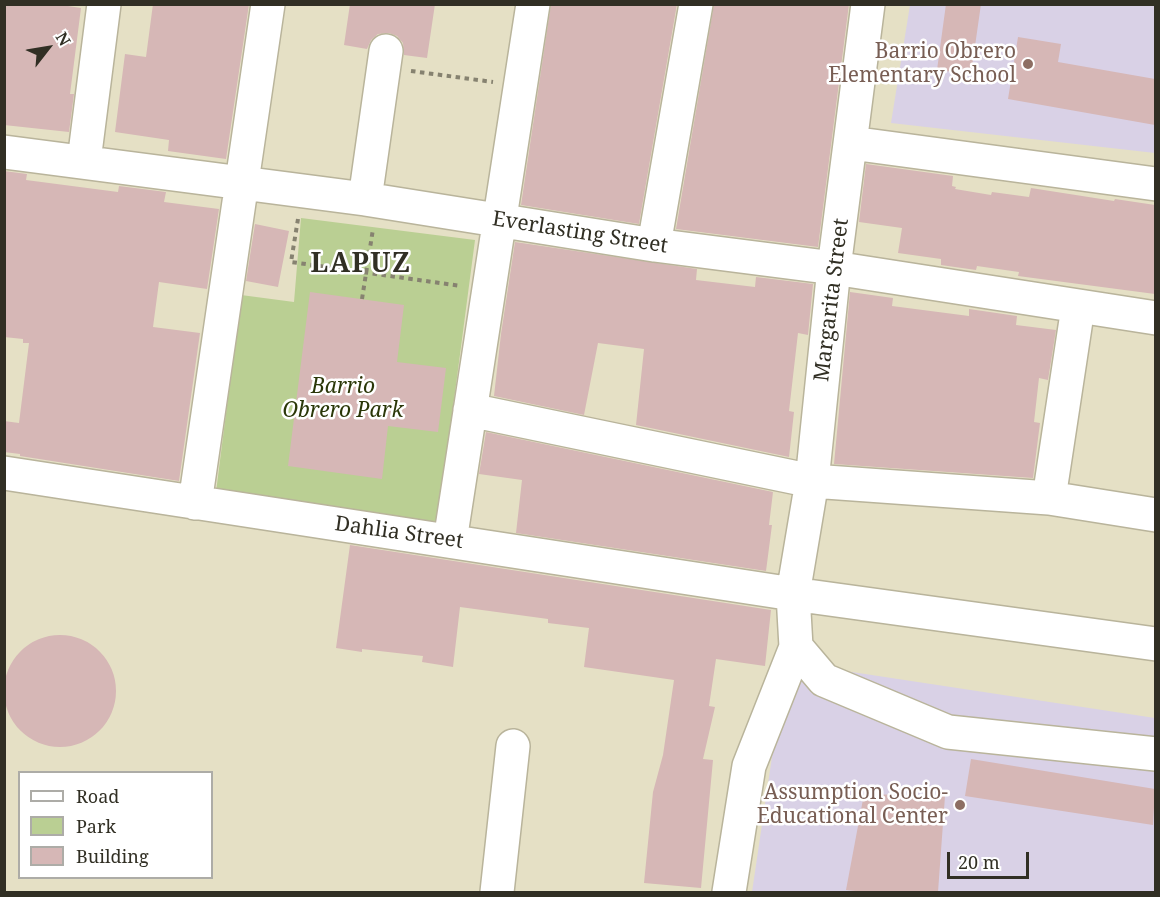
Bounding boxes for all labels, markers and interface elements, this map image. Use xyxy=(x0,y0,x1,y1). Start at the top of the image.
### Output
north arrow xyxy=(18,18,78,78)
text: N xyxy=(51,28,76,50)
place label: Barrio Obrero Elementary School xyxy=(828,39,1016,89)
marker: Barrio Obrero Elementary School xyxy=(1021,57,1035,71)
street label: Everlasting Street xyxy=(491,207,669,259)
street label: Margarita Street xyxy=(809,217,855,383)
district label: LAPUZ xyxy=(311,248,411,280)
park label: Barrio Obrero Park xyxy=(282,374,404,424)
street label: Dahlia Street xyxy=(333,512,465,554)
legend xyxy=(18,771,213,879)
place label: Assumption Socio- Educational Center xyxy=(757,780,948,830)
text: Road xyxy=(76,784,119,808)
marker: Assumption Socio- Educational Center xyxy=(953,798,967,812)
text: Park xyxy=(76,814,116,838)
scale bar xyxy=(950,840,1032,878)
text: Building xyxy=(76,844,149,868)
text: 20 m xyxy=(958,850,1000,874)

